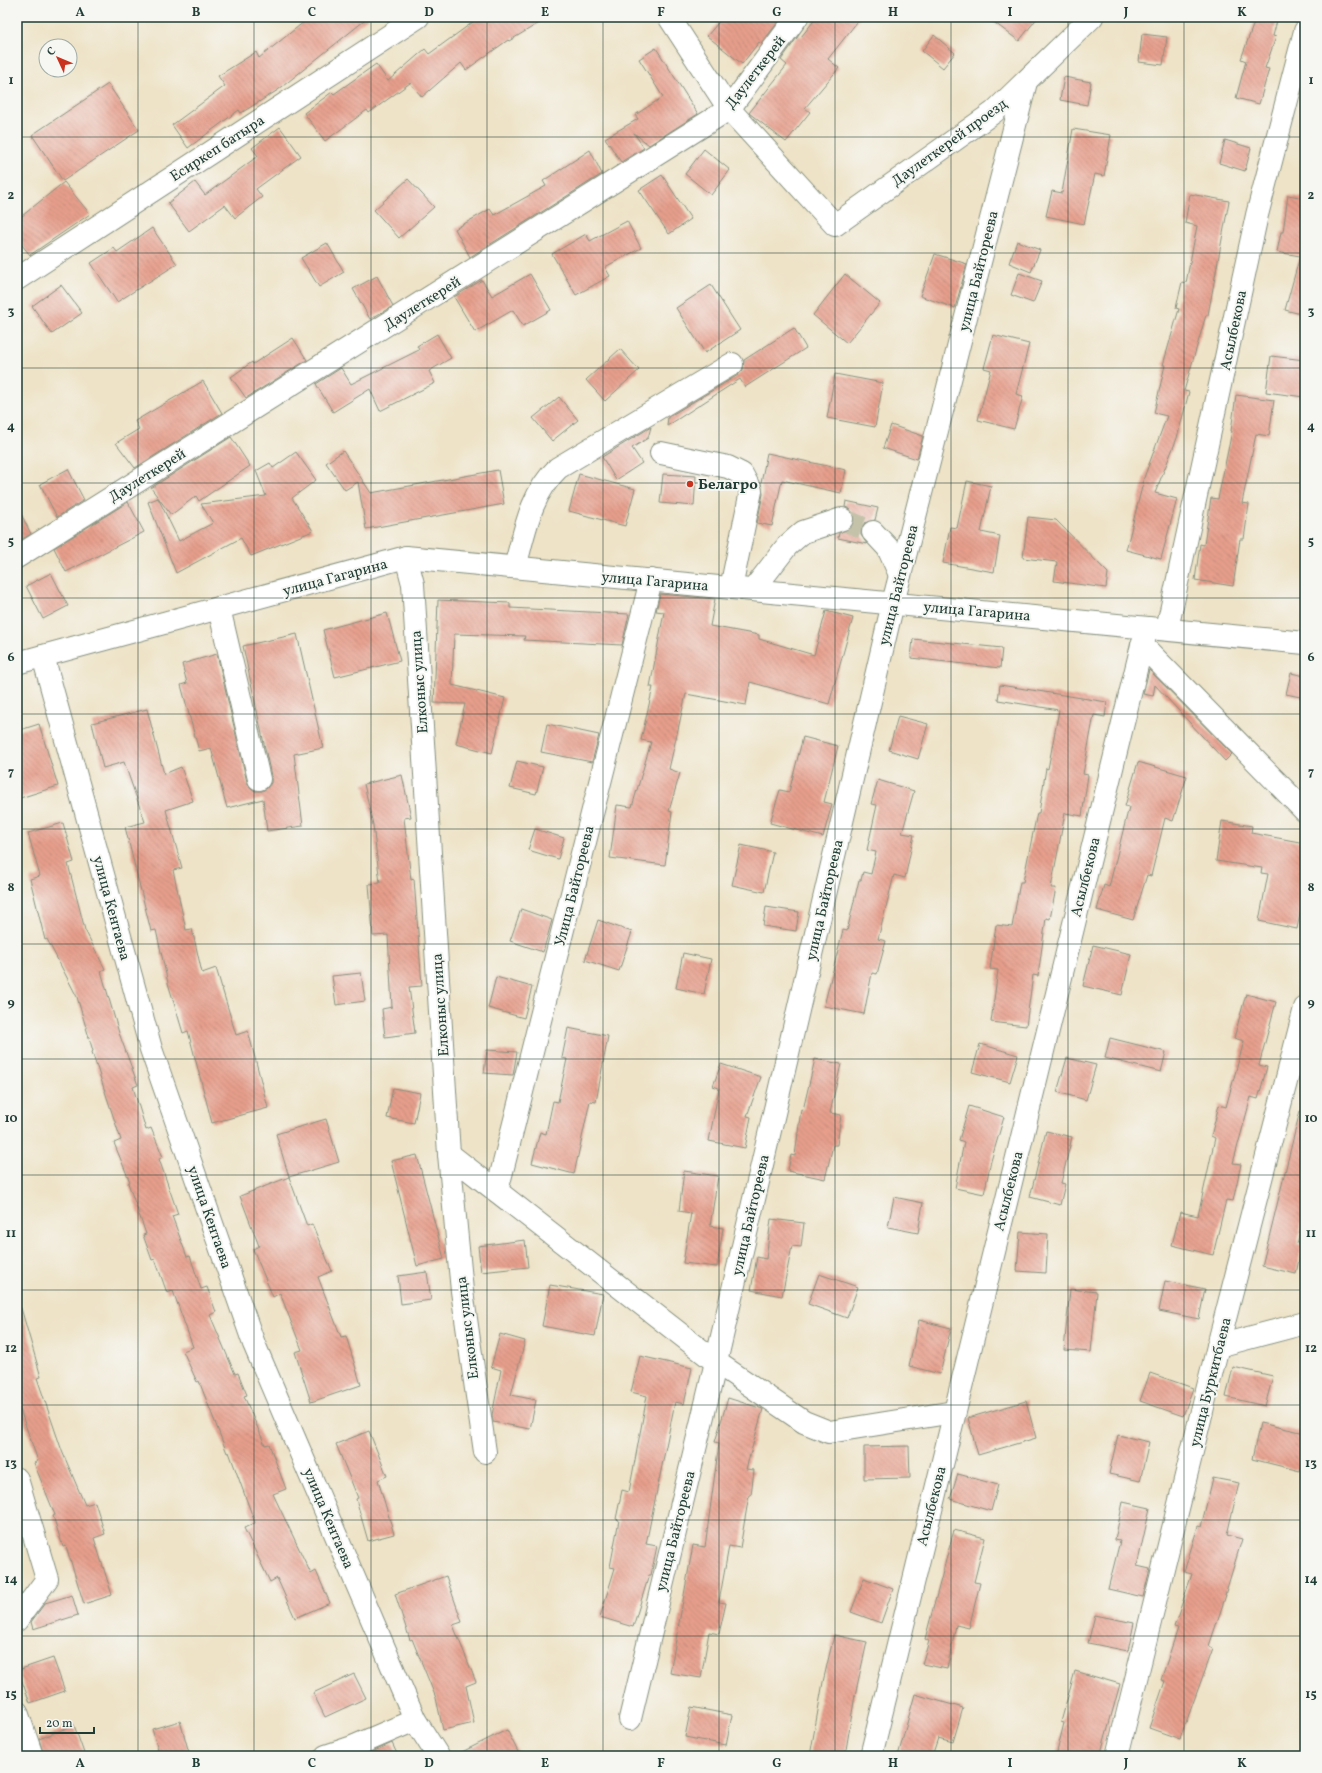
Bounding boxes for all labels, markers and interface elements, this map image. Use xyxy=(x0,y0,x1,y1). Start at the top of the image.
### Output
text: A xyxy=(75,4,85,22)
text: B xyxy=(192,4,201,22)
text: C xyxy=(308,4,316,22)
text: D xyxy=(424,4,434,22)
text: E xyxy=(541,4,549,22)
text: F xyxy=(657,4,665,22)
text: G xyxy=(772,4,782,22)
text: H xyxy=(888,4,898,22)
text: I xyxy=(1008,4,1013,22)
text: J xyxy=(1123,4,1129,22)
text: K xyxy=(1237,4,1247,22)
street label: Даулеткерей xyxy=(721,32,791,114)
north arrow xyxy=(38,38,78,78)
text: С xyxy=(44,44,60,60)
text: 1 xyxy=(8,72,14,90)
text: 1 xyxy=(1308,72,1314,90)
street label: Даулеткерей проезд xyxy=(888,94,1012,192)
street label: Есиркеп батыра xyxy=(166,111,269,188)
text: 2 xyxy=(8,187,15,205)
text: 2 xyxy=(1308,187,1315,205)
street label: улица Байтореева xyxy=(954,209,1005,334)
street label: Даулеткерей xyxy=(380,272,466,336)
street label: Асылбекова xyxy=(1216,288,1253,372)
text: 3 xyxy=(8,303,15,321)
text: 3 xyxy=(1308,303,1315,321)
text: 4 xyxy=(7,418,15,436)
text: 4 xyxy=(1307,418,1315,436)
street label: Даулеткерей xyxy=(105,444,191,508)
place label: Белагро xyxy=(698,475,758,496)
marker: Белагро xyxy=(685,479,695,489)
street label: улица Байтореева xyxy=(874,523,925,648)
text: 5 xyxy=(8,533,14,551)
text: 5 xyxy=(1308,533,1314,551)
street label: улица Гагарина xyxy=(281,554,390,603)
street label: улица Гагарина xyxy=(600,567,709,598)
street label: улица Гагарина xyxy=(922,597,1031,628)
street label: Елконыс улица xyxy=(406,629,435,734)
text: 6 xyxy=(7,649,15,667)
text: 6 xyxy=(1307,649,1315,667)
text: 7 xyxy=(8,764,14,782)
text: 7 xyxy=(1308,764,1314,782)
street label: Улица Байтореева xyxy=(550,824,601,949)
street label: Асылбекова xyxy=(1066,835,1107,920)
street label: улица Байтореева xyxy=(801,838,850,963)
street label: улица Кентаева xyxy=(86,854,135,963)
text: 8 xyxy=(7,879,15,897)
text: 8 xyxy=(1307,879,1315,897)
street label: Елконыс улица xyxy=(427,952,456,1057)
text: 9 xyxy=(7,994,15,1012)
text: 9 xyxy=(1307,994,1315,1012)
text: 10 xyxy=(4,1110,18,1128)
text: 10 xyxy=(1304,1110,1318,1128)
street label: Асылбекова xyxy=(989,1149,1030,1234)
street label: улица Байтореева xyxy=(727,1153,776,1278)
street label: улица Кентаева xyxy=(181,1163,236,1272)
text: 11 xyxy=(6,1225,16,1243)
text: 11 xyxy=(1306,1225,1316,1243)
street label: Елконыс улица xyxy=(452,1275,485,1381)
street label: улица Буркитбаева xyxy=(1185,1315,1238,1449)
text: 12 xyxy=(5,1340,17,1358)
text: 12 xyxy=(1305,1340,1317,1358)
text: 13 xyxy=(5,1455,17,1473)
text: 13 xyxy=(1305,1455,1317,1473)
street label: Асылбекова xyxy=(912,1464,953,1549)
street label: улица Кентаева xyxy=(297,1465,358,1572)
street label: улица Байтореева xyxy=(651,1469,702,1594)
text: 14 xyxy=(4,1571,18,1589)
text: 14 xyxy=(1304,1571,1318,1589)
text: 15 xyxy=(5,1686,17,1704)
text: 15 xyxy=(1305,1686,1317,1704)
scale bar xyxy=(40,1709,94,1735)
text: 20 m xyxy=(46,1716,73,1732)
text: A xyxy=(75,1755,85,1773)
text: B xyxy=(192,1755,201,1773)
text: C xyxy=(308,1755,316,1773)
text: D xyxy=(424,1755,434,1773)
text: E xyxy=(541,1755,549,1773)
text: F xyxy=(657,1755,665,1773)
text: G xyxy=(772,1755,782,1773)
text: H xyxy=(888,1755,898,1773)
text: I xyxy=(1008,1755,1013,1773)
text: J xyxy=(1123,1755,1129,1773)
text: K xyxy=(1237,1755,1247,1773)

